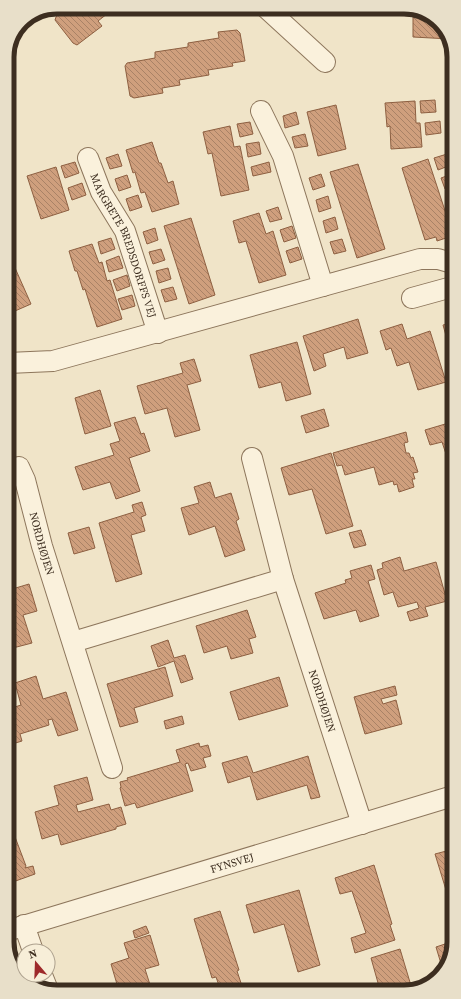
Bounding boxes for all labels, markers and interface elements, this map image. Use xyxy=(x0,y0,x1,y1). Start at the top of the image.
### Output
street label: MARGRETE BREDSDORFFS VEJ xyxy=(87,171,160,320)
street label: NORDHØJEN xyxy=(26,510,58,577)
street label: NORDHØJEN xyxy=(305,668,339,734)
street label: FYNSVEJ xyxy=(208,849,256,876)
north arrow xyxy=(16,943,56,983)
text: N xyxy=(27,946,39,962)

